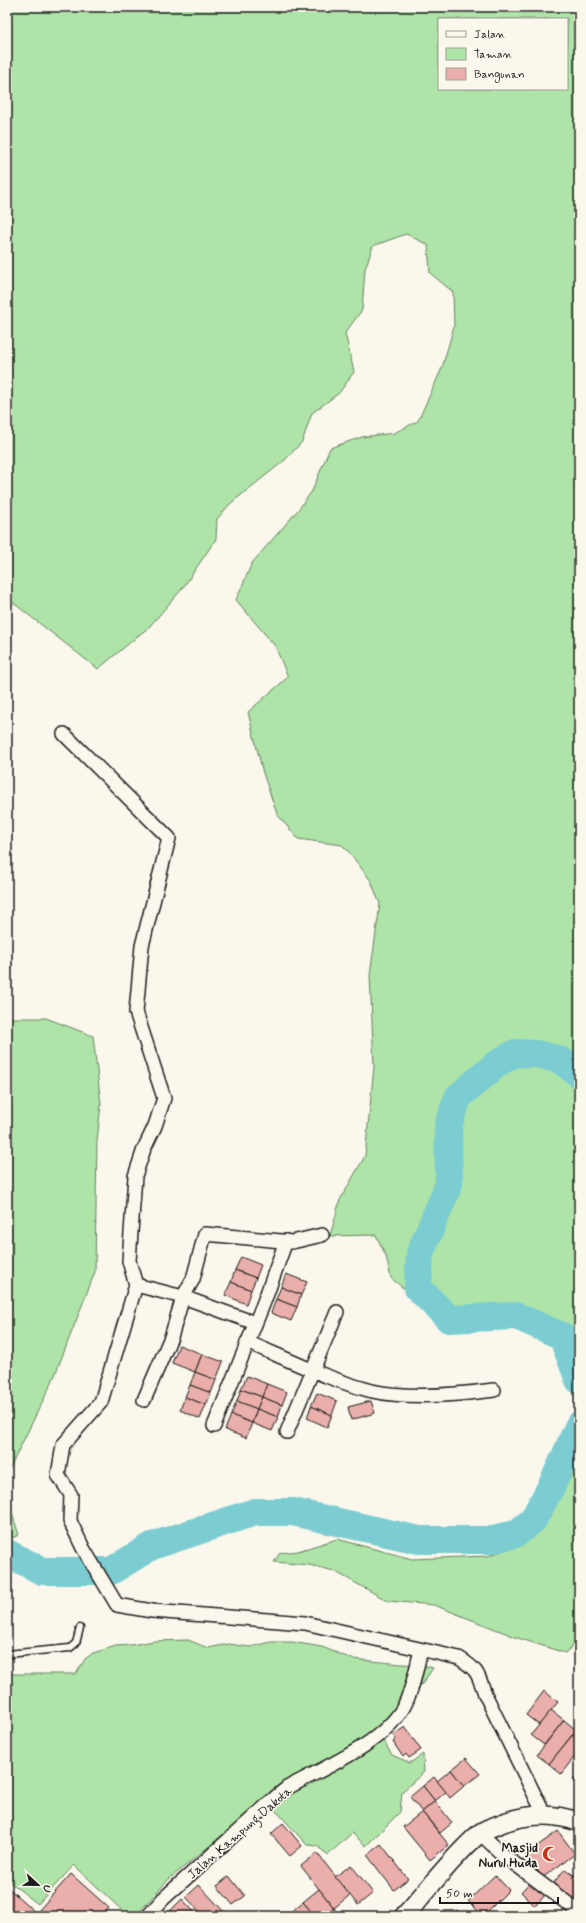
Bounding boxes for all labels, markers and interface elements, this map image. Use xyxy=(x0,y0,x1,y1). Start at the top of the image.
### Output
legend xyxy=(438,18,568,90)
text: Jalan xyxy=(474,27,506,43)
text: Taman xyxy=(474,47,513,63)
text: Bangunan xyxy=(474,67,525,83)
street label: Jalan Kampung Dakota xyxy=(184,1783,297,1885)
place label: Masjid Nurul Huda xyxy=(478,1840,538,1872)
mosque icon: Masjid Nurul Huda xyxy=(541,1845,559,1863)
north arrow xyxy=(18,1865,58,1905)
scale bar xyxy=(440,1879,558,1905)
text: U xyxy=(39,1882,54,1894)
text: 50 m xyxy=(446,1886,473,1902)

